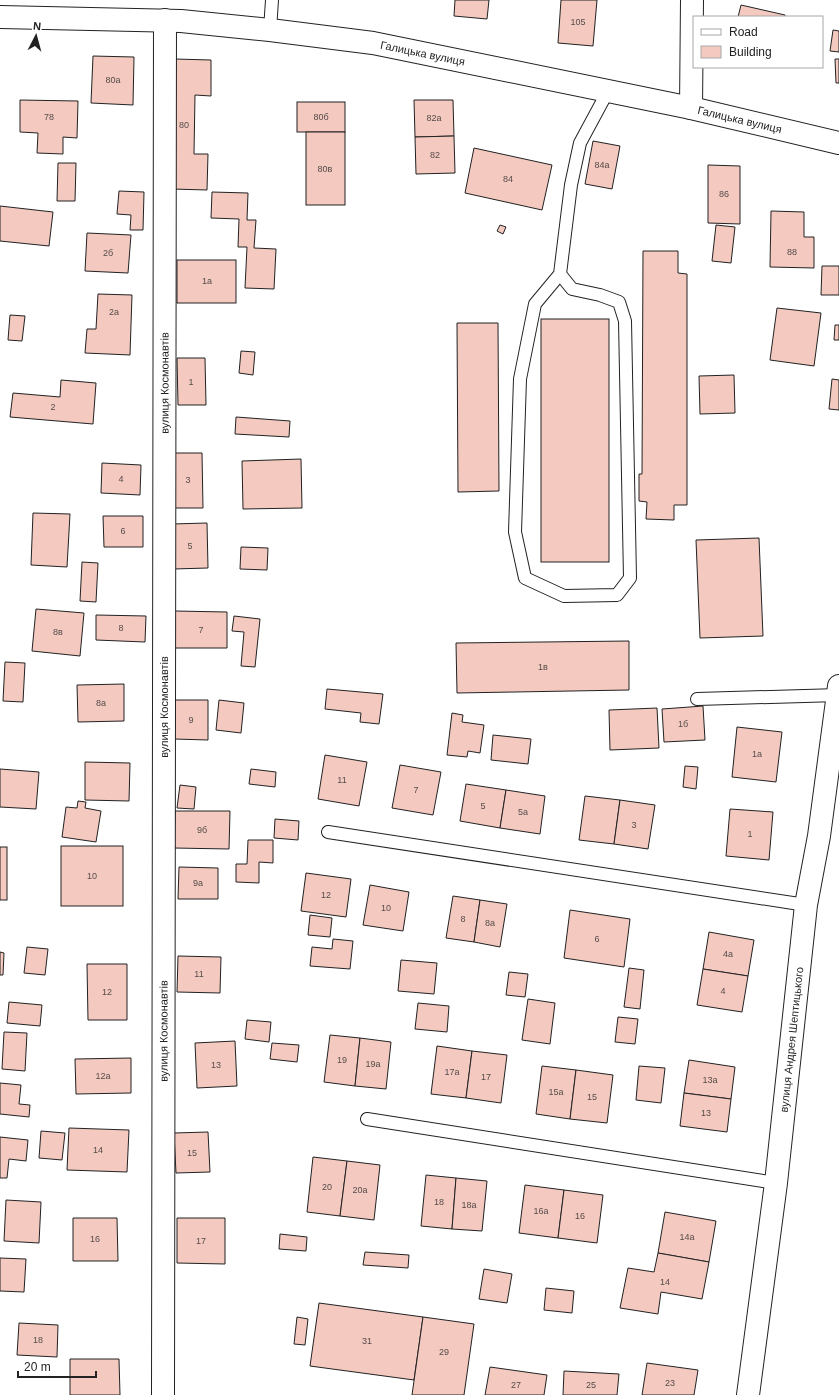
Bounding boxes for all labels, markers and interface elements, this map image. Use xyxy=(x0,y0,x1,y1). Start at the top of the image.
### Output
north arrow xyxy=(16,16,56,56)
legend xyxy=(693,16,823,68)
house number: 105 xyxy=(570,17,586,27)
text: N xyxy=(32,20,42,32)
text: Road xyxy=(729,25,758,39)
street label: Галицька вулиця xyxy=(379,39,466,68)
text: Building xyxy=(729,45,772,59)
house number: 80а xyxy=(105,75,121,85)
street label: Галицька вулиця xyxy=(696,104,783,135)
house number: 78 xyxy=(44,112,54,122)
house number: 80б xyxy=(313,112,329,122)
house number: 82а xyxy=(426,113,442,123)
house number: 80 xyxy=(179,120,189,130)
house number: 82 xyxy=(430,150,440,160)
house number: 84а xyxy=(594,160,610,170)
house number: 80в xyxy=(318,164,333,174)
house number: 84 xyxy=(503,174,513,184)
house number: 86 xyxy=(719,189,729,199)
house number: 88 xyxy=(787,247,797,257)
house number: 2б xyxy=(103,248,113,258)
house number: 1а xyxy=(202,276,212,286)
house number: 2а xyxy=(109,307,119,317)
street label: вулиця Космонавтів xyxy=(158,332,171,434)
house number: 1 xyxy=(188,377,194,387)
house number: 2 xyxy=(50,402,56,412)
house number: 4 xyxy=(118,474,124,484)
house number: 3 xyxy=(185,475,191,485)
house number: 6 xyxy=(120,526,126,536)
house number: 5 xyxy=(187,541,193,551)
house number: 8 xyxy=(118,623,124,633)
house number: 7 xyxy=(198,625,204,635)
house number: 8в xyxy=(53,627,63,637)
street label: вулиця Космонавтів xyxy=(158,656,170,758)
house number: 1в xyxy=(538,662,548,672)
house number: 8а xyxy=(96,698,106,708)
house number: 9 xyxy=(188,715,194,725)
house number: 1б xyxy=(678,719,688,729)
house number: 1а xyxy=(752,749,762,759)
house number: 11 xyxy=(337,775,347,785)
house number: 7 xyxy=(413,785,419,795)
house number: 5 xyxy=(480,801,486,811)
house number: 5а xyxy=(518,807,528,817)
house number: 3 xyxy=(631,820,637,830)
house number: 9б xyxy=(197,825,207,835)
house number: 1 xyxy=(747,829,753,839)
house number: 10 xyxy=(87,871,97,881)
house number: 9а xyxy=(193,878,203,888)
house number: 12 xyxy=(321,890,331,900)
house number: 10 xyxy=(381,903,391,913)
house number: 8 xyxy=(460,914,466,924)
house number: 8а xyxy=(485,918,495,928)
house number: 6 xyxy=(594,934,600,944)
house number: 4а xyxy=(723,949,733,959)
street label: вулиця Андрея Шептицького xyxy=(778,966,805,1113)
house number: 11 xyxy=(194,969,204,979)
street label: вулиця Космонавтів xyxy=(157,980,170,1082)
house number: 4 xyxy=(720,986,726,996)
house number: 12 xyxy=(102,987,112,997)
house number: 19 xyxy=(337,1055,347,1065)
house number: 19а xyxy=(365,1059,381,1069)
house number: 13 xyxy=(211,1060,221,1070)
house number: 17а xyxy=(444,1067,460,1077)
house number: 12а xyxy=(95,1071,111,1081)
house number: 17 xyxy=(481,1072,491,1082)
house number: 13а xyxy=(702,1075,718,1085)
house number: 15а xyxy=(548,1087,564,1097)
house number: 15 xyxy=(587,1092,597,1102)
house number: 13 xyxy=(701,1108,711,1118)
house number: 14 xyxy=(93,1145,103,1155)
house number: 15 xyxy=(187,1148,197,1158)
house number: 20 xyxy=(322,1182,332,1192)
house number: 20а xyxy=(352,1185,368,1195)
house number: 18 xyxy=(434,1197,444,1207)
house number: 18а xyxy=(461,1200,477,1210)
house number: 16а xyxy=(533,1206,549,1216)
house number: 16 xyxy=(575,1211,585,1221)
house number: 14а xyxy=(679,1232,695,1242)
house number: 16 xyxy=(90,1234,100,1244)
house number: 17 xyxy=(196,1236,206,1246)
house number: 14 xyxy=(660,1277,670,1287)
house number: 18 xyxy=(33,1335,43,1345)
house number: 31 xyxy=(362,1336,372,1346)
house number: 29 xyxy=(439,1347,449,1357)
scale bar xyxy=(18,1353,96,1379)
text: 20 m xyxy=(24,1360,51,1374)
house number: 23 xyxy=(665,1378,675,1388)
house number: 27 xyxy=(511,1380,521,1390)
house number: 25 xyxy=(586,1380,596,1390)

